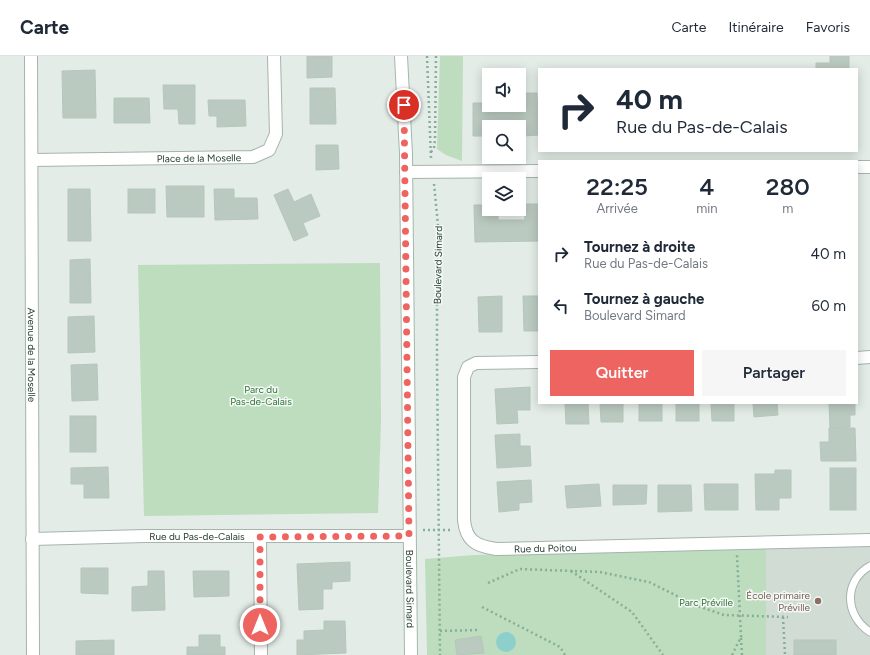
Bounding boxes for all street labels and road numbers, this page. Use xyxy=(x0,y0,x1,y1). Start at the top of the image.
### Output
street label: Place de la Moselle xyxy=(157,151,242,165)
street label: Boulevard Simard xyxy=(431,226,445,304)
street label: Avenue de la Moselle xyxy=(25,308,39,403)
street label: Rue du Pas-de-Calais xyxy=(149,530,245,543)
street label: Rue du Poitou xyxy=(514,541,577,555)
street label: Boulevard Simard xyxy=(403,550,417,628)

